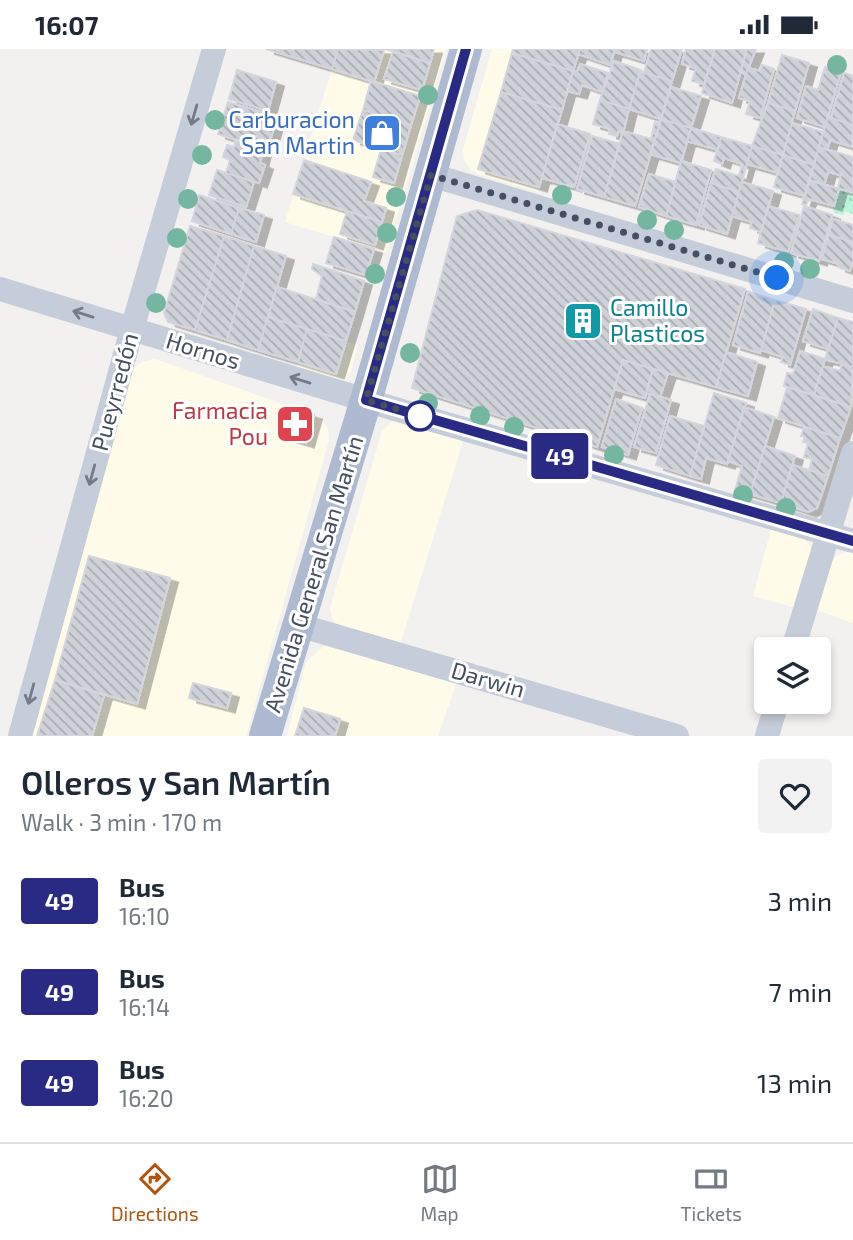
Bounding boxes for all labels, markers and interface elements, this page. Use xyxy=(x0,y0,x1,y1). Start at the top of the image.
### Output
text: 16:07 xyxy=(35,9,98,40)
one-way arrow xyxy=(187,103,200,125)
place label: Carburacion San Martin xyxy=(229,105,355,159)
shop icon: Carburacion San Martin xyxy=(361,112,403,154)
your location xyxy=(759,260,794,295)
place label: Camillo Plasticos xyxy=(610,293,705,347)
building icon: Camillo Plasticos xyxy=(562,300,604,342)
one-way arrow xyxy=(72,307,94,320)
street label: Hornos xyxy=(163,326,244,375)
street label: Pueyrredón xyxy=(85,330,143,454)
one-way arrow xyxy=(290,373,312,386)
place label: Farmacia Pou xyxy=(172,396,268,450)
unlabelled marker xyxy=(405,401,435,431)
pharmacy icon: Farmacia Pou xyxy=(274,403,316,445)
street label: Avenida General San Martín xyxy=(258,432,369,715)
line badge: 49 xyxy=(528,433,592,479)
text: 49 xyxy=(545,441,575,470)
one-way arrow xyxy=(85,463,98,485)
map controls xyxy=(754,637,831,714)
button: layers xyxy=(754,637,831,714)
street label: Darwin xyxy=(448,655,528,703)
one-way arrow xyxy=(24,683,37,705)
button: heart xyxy=(758,759,832,833)
text: Olleros y San Martín xyxy=(21,762,331,802)
text: Walk · 3 min · 170 m xyxy=(21,808,222,836)
text: Bus xyxy=(119,871,165,902)
text: 3 min xyxy=(767,885,832,916)
text: 49 xyxy=(45,886,74,915)
text: 16:10 xyxy=(119,902,170,930)
text: Bus xyxy=(119,962,165,993)
text: 7 min xyxy=(769,976,832,1007)
text: 49 xyxy=(45,977,74,1006)
text: 16:14 xyxy=(119,993,170,1021)
text: Bus xyxy=(119,1053,165,1084)
text: 13 min xyxy=(757,1067,832,1098)
text: 49 xyxy=(45,1068,74,1097)
text: 16:20 xyxy=(119,1084,174,1112)
tab: Directions xyxy=(111,1160,199,1225)
tab: Map xyxy=(420,1160,459,1225)
tab: Tickets xyxy=(680,1160,742,1225)

